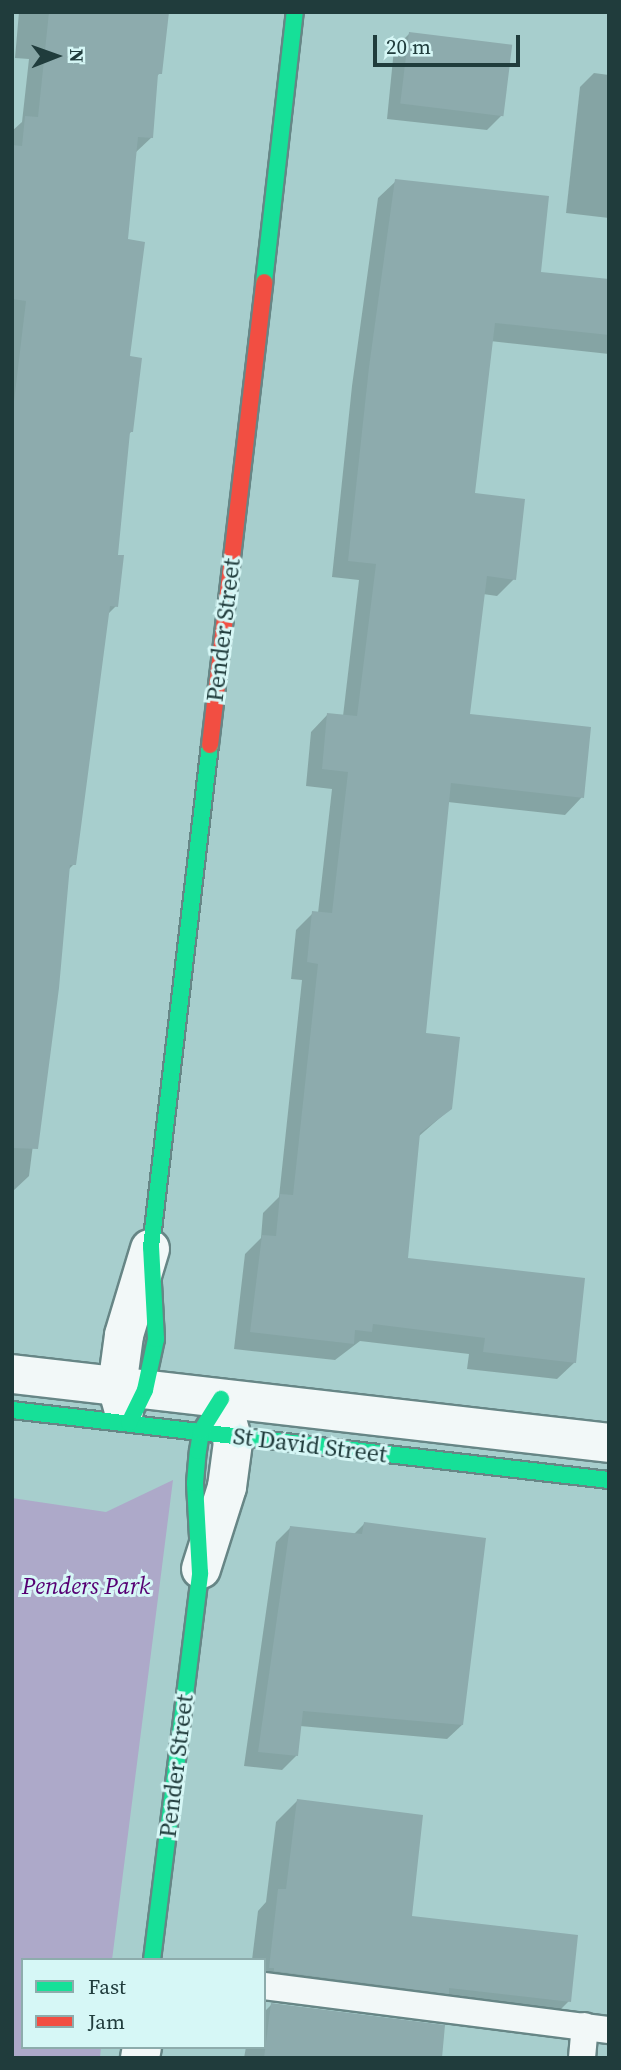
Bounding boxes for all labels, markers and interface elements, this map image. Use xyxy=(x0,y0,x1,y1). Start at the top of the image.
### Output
north arrow xyxy=(21,21,91,91)
scale bar xyxy=(376,21,523,65)
text: 20 m xyxy=(386,32,431,61)
text: N xyxy=(64,48,90,63)
street label: Pender Street xyxy=(200,557,246,703)
street label: St David Street xyxy=(231,1421,389,1469)
park label: Penders Park xyxy=(22,1572,150,1600)
street label: Pender Street xyxy=(153,1693,199,1839)
legend xyxy=(21,1958,266,2049)
text: Fast xyxy=(88,1972,126,2001)
text: Jam xyxy=(88,2007,125,2036)

